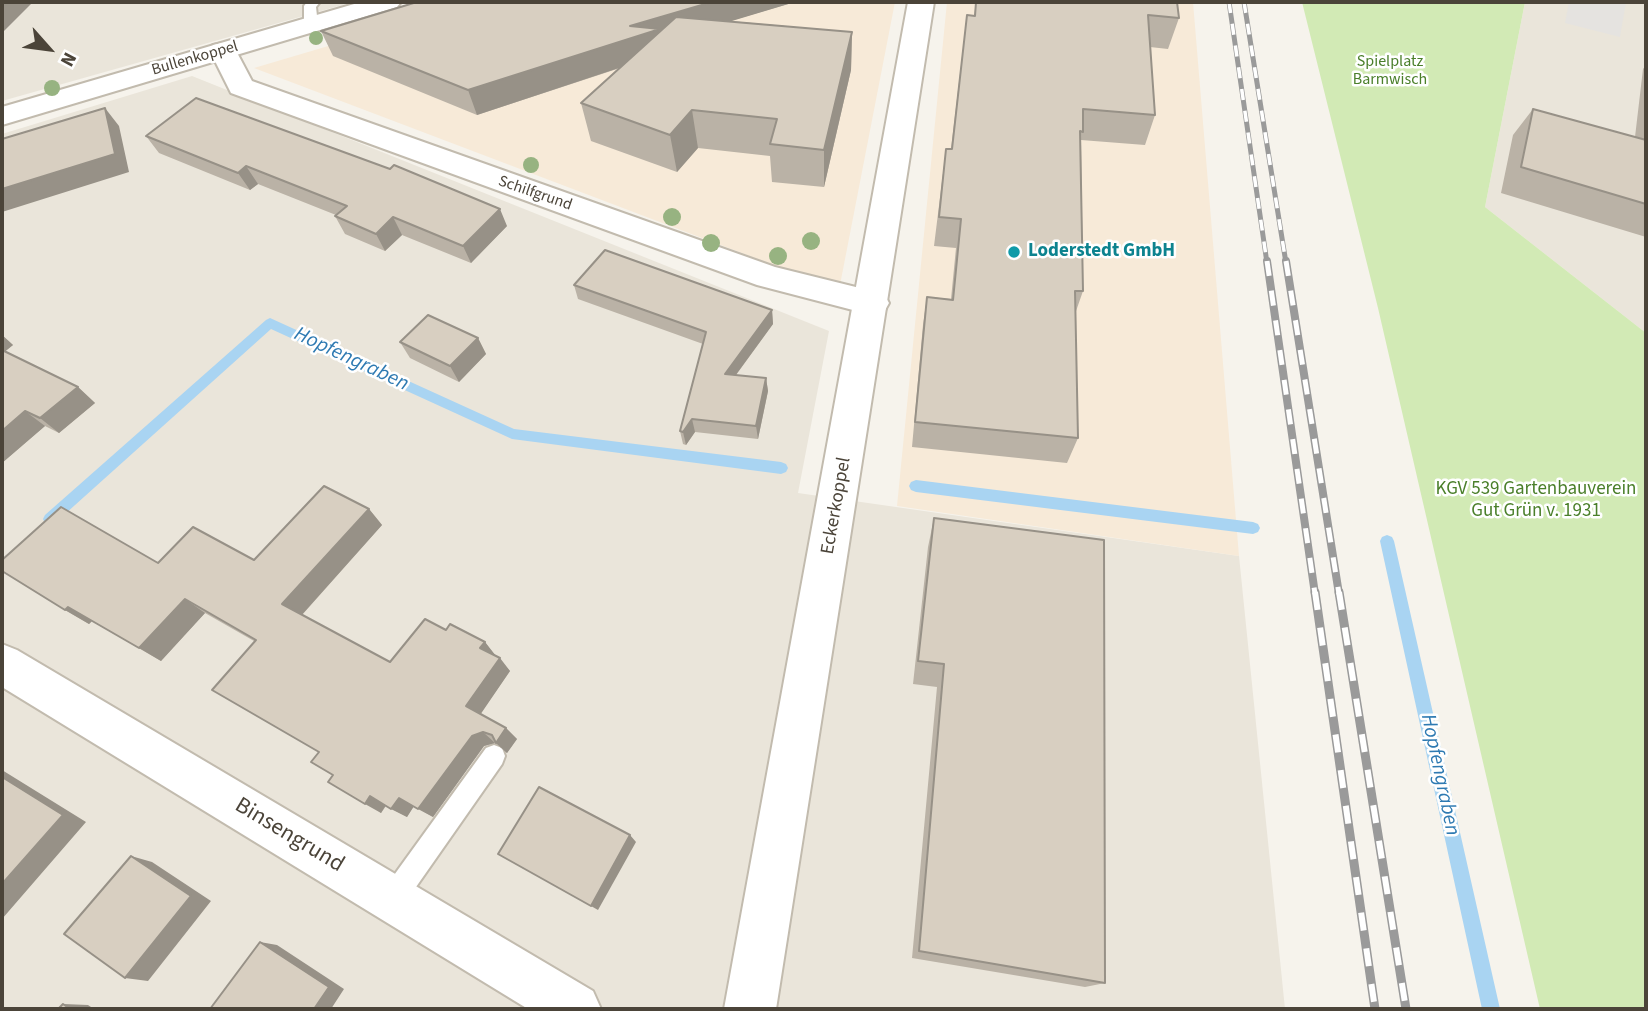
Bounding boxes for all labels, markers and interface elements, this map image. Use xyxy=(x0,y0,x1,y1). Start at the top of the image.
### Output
north arrow xyxy=(14,14,84,84)
street label: Bullenkoppel xyxy=(150,38,240,80)
text: N xyxy=(53,47,83,71)
park label: Spielplatz Barmwisch xyxy=(1353,52,1427,90)
street label: Schilfgrund xyxy=(495,172,575,216)
place label: Loderstedt GmbH xyxy=(1028,241,1175,263)
marker: Loderstedt GmbH xyxy=(1006,244,1022,260)
water label: Hopfengraben xyxy=(290,322,412,398)
street label: Eckerkoppel xyxy=(817,456,857,556)
park label: KGV 539 Gartenbauverein Gut Grün v. 1931 xyxy=(1436,479,1636,523)
water label: Hopfengraben xyxy=(1414,712,1464,838)
street label: Binsengrund xyxy=(229,793,349,879)

